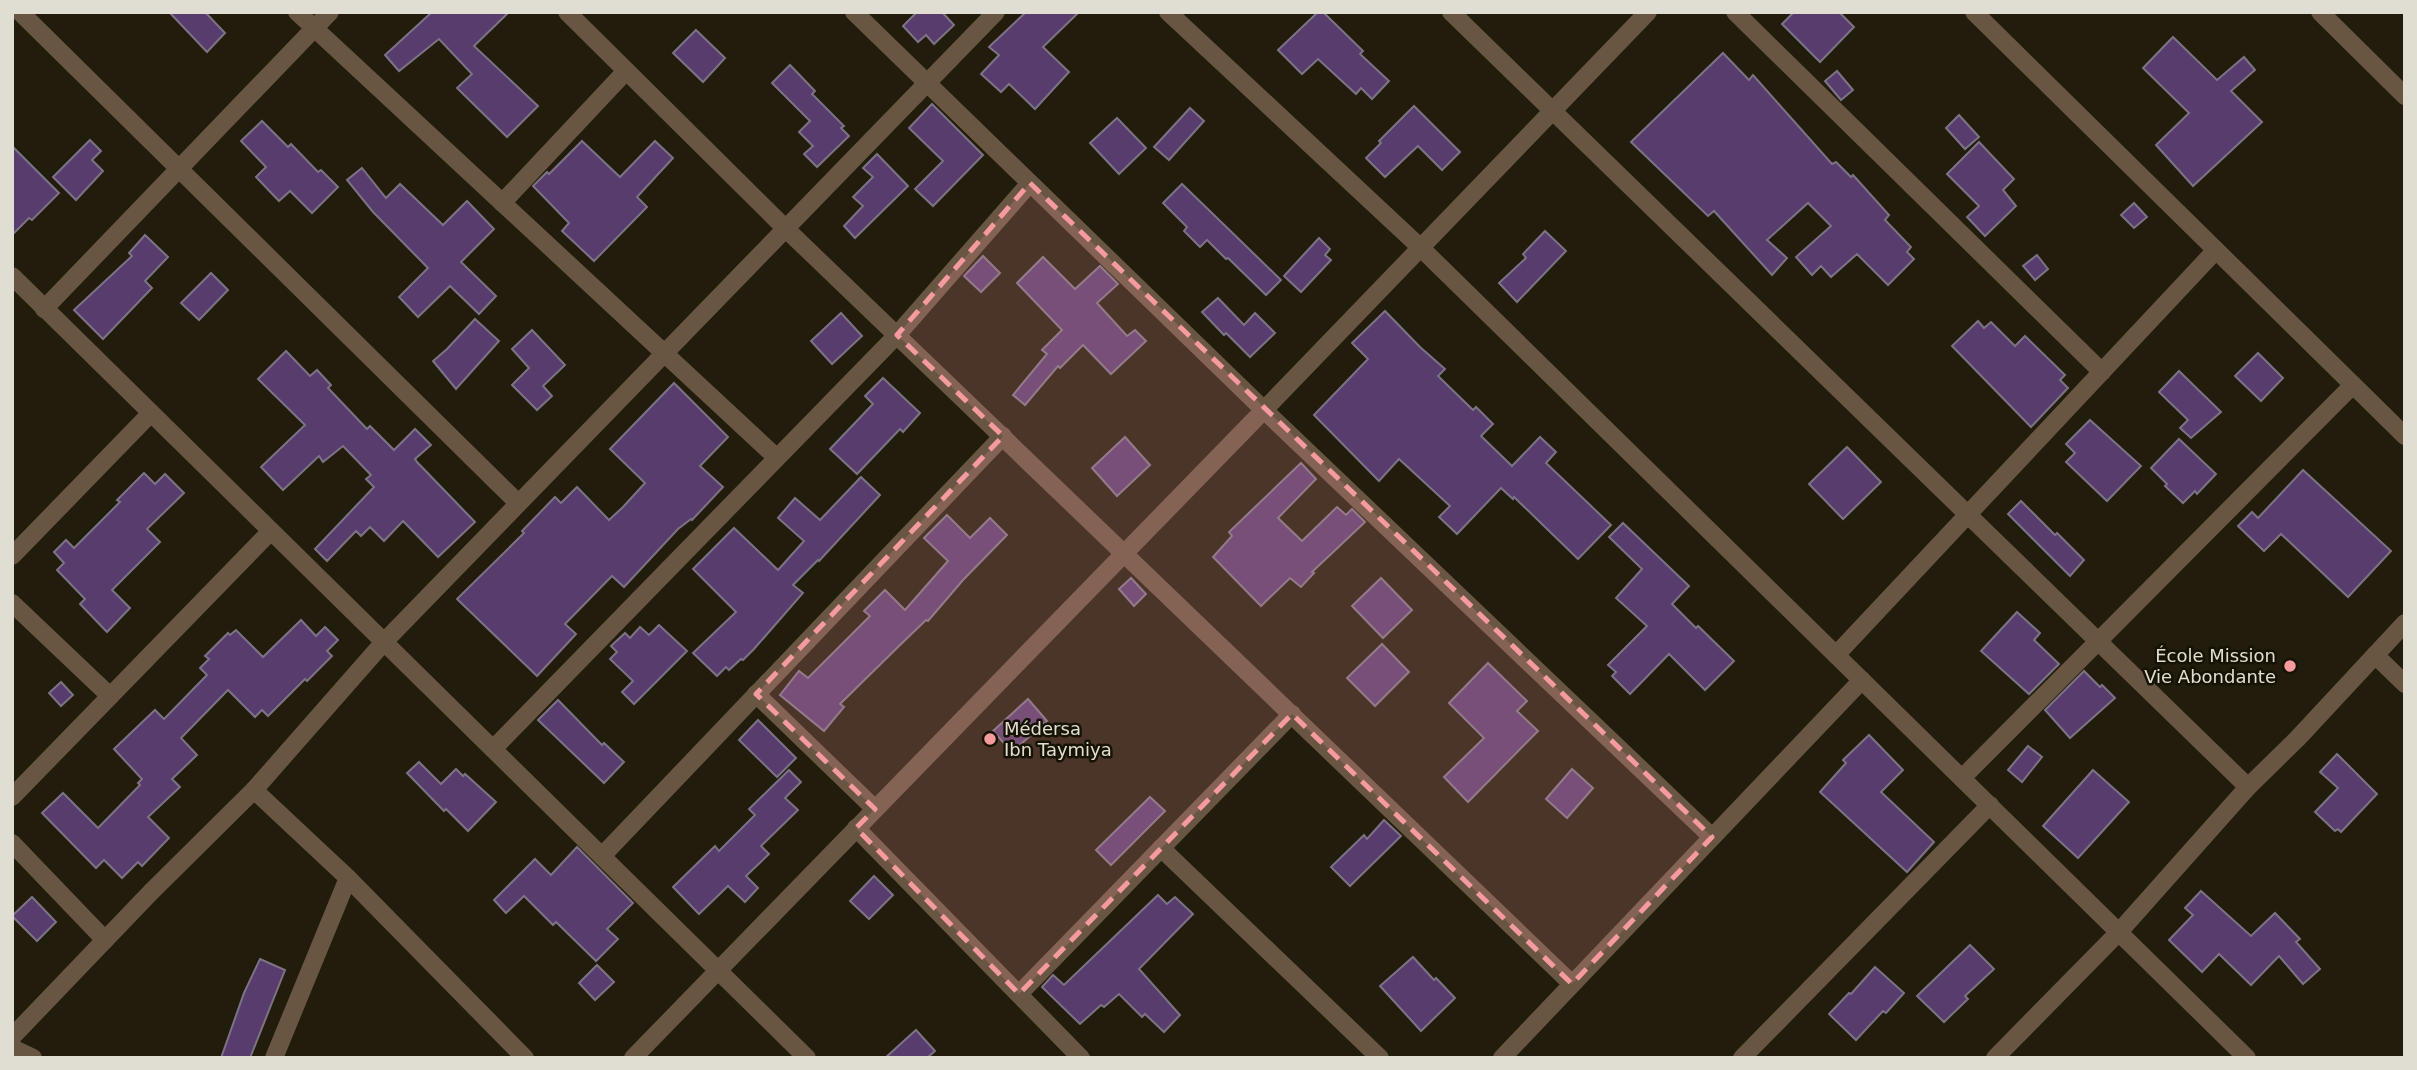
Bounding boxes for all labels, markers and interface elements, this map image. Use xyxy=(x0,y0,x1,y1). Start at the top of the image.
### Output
place label: École Mission Vie Abondante xyxy=(2144,645,2276,687)
marker: École Mission Vie Abondante xyxy=(2282,658,2298,674)
place label: Médersa Ibn Taymiya xyxy=(1004,718,1112,760)
marker: Médersa Ibn Taymiya xyxy=(982,731,998,747)

